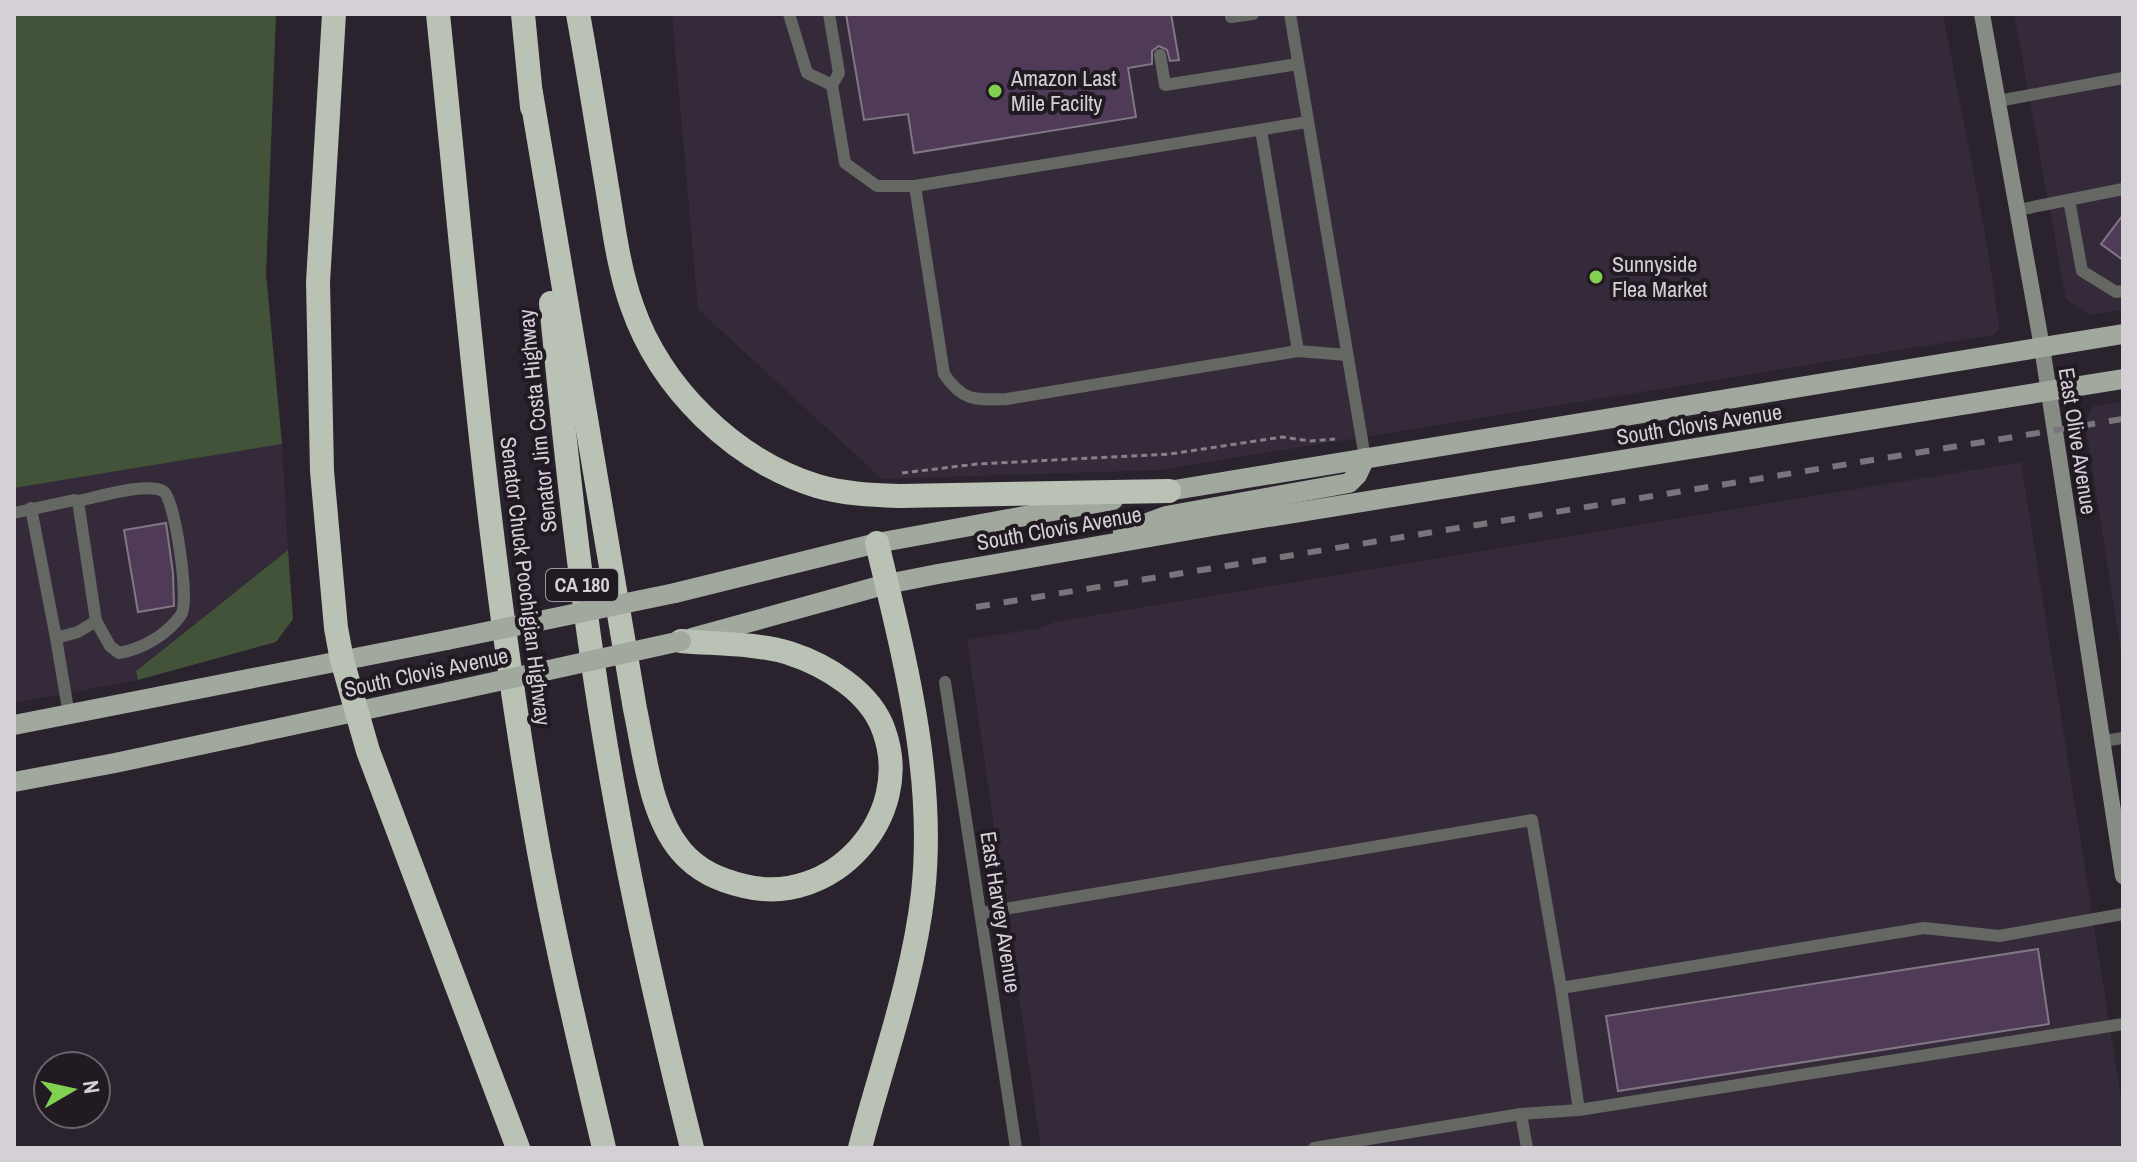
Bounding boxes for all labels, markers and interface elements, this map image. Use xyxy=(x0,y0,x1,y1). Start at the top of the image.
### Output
place label: Amazon Last Mile Facilty xyxy=(1010,63,1116,118)
marker: Amazon Last Mile Facilty xyxy=(986,82,1004,100)
place label: Sunnyside Flea Market xyxy=(1612,249,1707,304)
marker: Sunnyside Flea Market xyxy=(1587,268,1605,286)
street label: Senator Jim Costa Highway xyxy=(510,308,564,534)
street label: East Olive Avenue xyxy=(2052,365,2104,517)
street label: South Clovis Avenue xyxy=(1614,396,1784,452)
street label: Senator Chuck Poochigian Highway xyxy=(493,435,559,727)
street label: South Clovis Avenue xyxy=(974,499,1144,557)
road number: CA 180 xyxy=(546,569,618,601)
street label: South Clovis Avenue xyxy=(341,640,511,704)
street label: East Harvey Avenue xyxy=(973,829,1029,995)
north arrow xyxy=(32,1050,112,1130)
text: N xyxy=(76,1078,108,1096)

